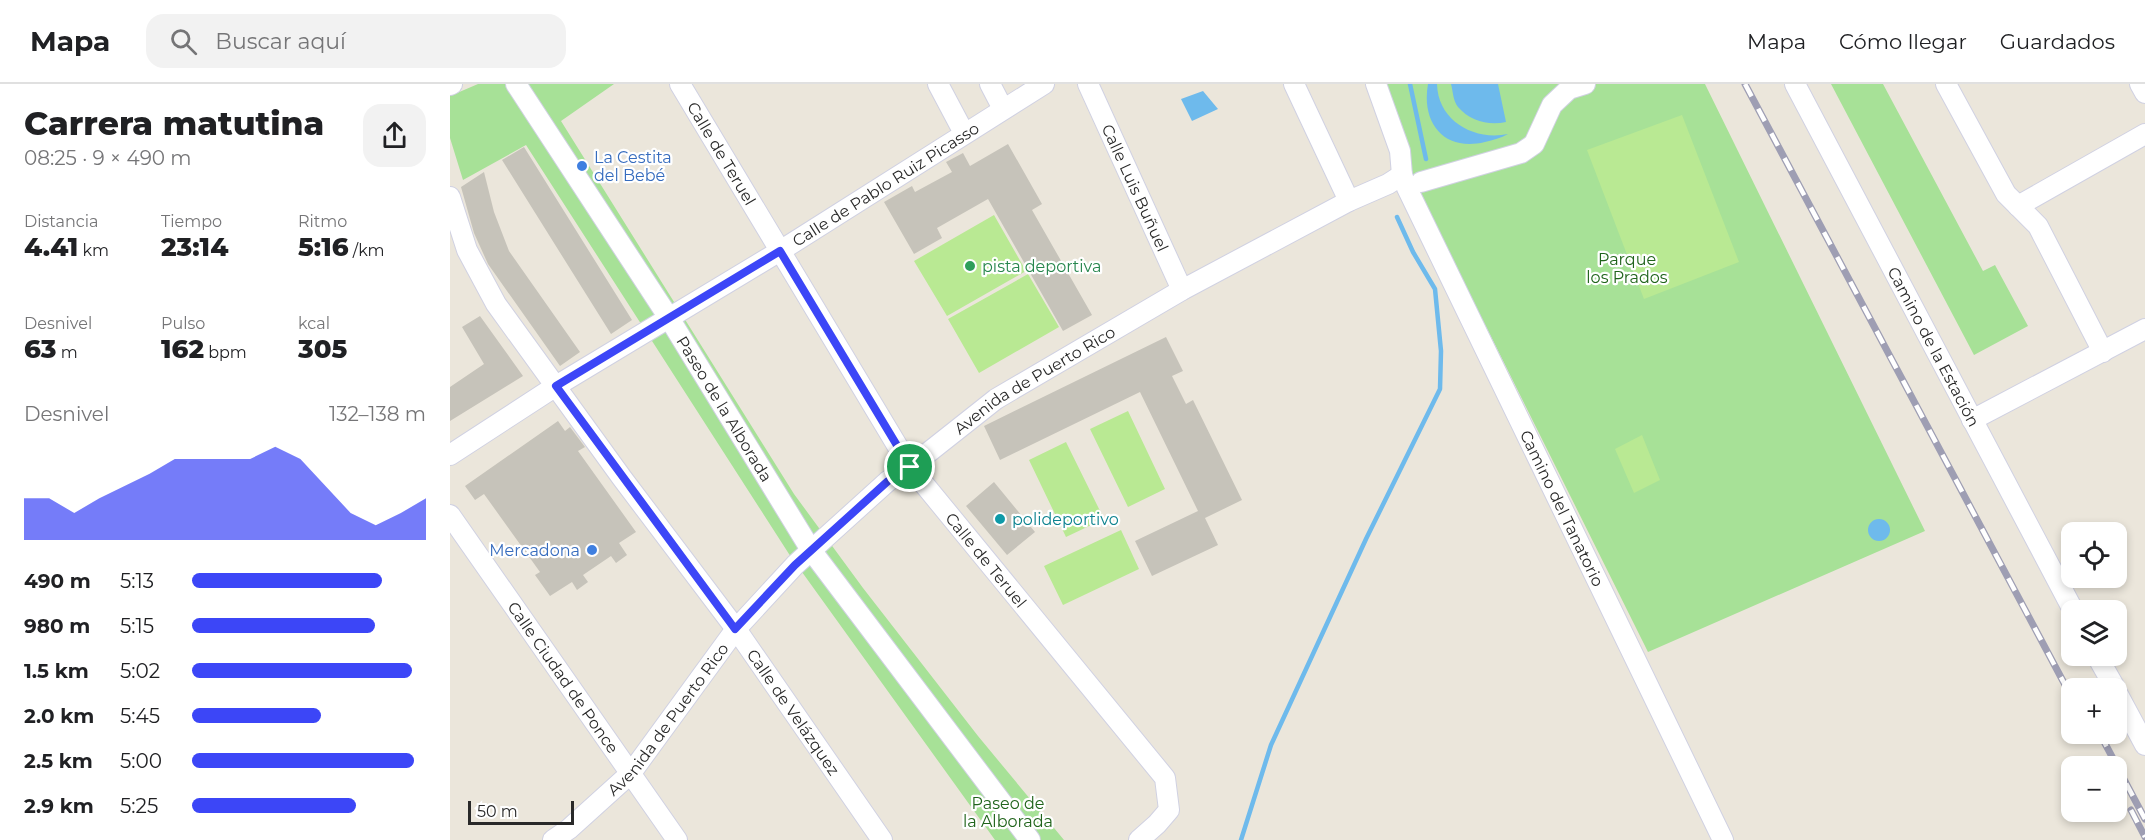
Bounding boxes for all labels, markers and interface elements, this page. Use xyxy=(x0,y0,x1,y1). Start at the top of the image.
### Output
search box xyxy=(146,14,566,68)
text: Mapa xyxy=(30,24,110,58)
icon: search xyxy=(167,25,200,58)
text: Buscar aquí xyxy=(215,28,346,55)
text: Mapa xyxy=(1747,29,1806,54)
text: Cómo llegar xyxy=(1839,29,1967,54)
text: Guardados xyxy=(2000,29,2115,54)
street label: Calle de Teruel xyxy=(683,98,760,209)
text: Carrera matutina xyxy=(24,103,324,143)
button: share xyxy=(363,104,426,167)
street label: Calle de Pablo Ruiz Picasso xyxy=(789,118,982,250)
street label: Calle Luis Buñuel xyxy=(1098,121,1173,254)
text: 08:25 · 9 × 490 m xyxy=(24,146,192,170)
place label: La Cestita del Bebé xyxy=(594,148,672,185)
marker: La Cestita del Bebé xyxy=(575,159,589,173)
text: Distancia xyxy=(24,212,98,231)
text: Tiempo xyxy=(161,212,222,231)
text: Ritmo xyxy=(298,212,347,231)
text: 4.41 xyxy=(24,231,78,263)
text: 23:14 xyxy=(161,231,228,263)
text: 5:16 xyxy=(298,231,349,263)
text: km xyxy=(78,241,109,260)
text: /km xyxy=(349,241,385,260)
park label: Parque los Prados xyxy=(1586,250,1668,287)
place label: pista deportiva xyxy=(982,257,1101,276)
marker: pista deportiva xyxy=(963,259,977,273)
street label: Camino de la Estación xyxy=(1884,264,1984,430)
text: Desnivel xyxy=(24,314,92,333)
text: Pulso xyxy=(161,314,205,333)
text: kcal xyxy=(298,314,330,333)
street label: Avenida de Puerto Rico xyxy=(950,322,1119,438)
street label: Paseo de la Alborada xyxy=(673,332,776,485)
text: 63 xyxy=(24,333,57,365)
text: 162 xyxy=(161,333,204,365)
text: 305 xyxy=(298,333,347,365)
text: m xyxy=(57,343,78,362)
text: bpm xyxy=(204,343,247,362)
text: Desnivel xyxy=(24,402,109,426)
text: 132–138 m xyxy=(329,402,426,426)
street label: Camino del Tanatorio xyxy=(1516,427,1608,589)
pin xyxy=(884,441,935,492)
icon: arrive xyxy=(893,450,926,483)
street label: Calle de Teruel xyxy=(942,509,1031,611)
place label: polideportivo xyxy=(1012,510,1119,529)
marker: polideportivo xyxy=(993,512,1007,526)
map controls xyxy=(2061,522,2127,822)
button: locate xyxy=(2061,522,2127,588)
place label: Mercadona xyxy=(489,541,580,560)
marker: Mercadona xyxy=(585,543,599,557)
text: 490 m xyxy=(24,569,91,593)
text: 5:13 xyxy=(120,569,154,593)
street label: Calle Ciudad de Ponce xyxy=(504,598,623,757)
button: layers xyxy=(2061,600,2127,666)
text: 980 m xyxy=(24,614,90,638)
text: 5:15 xyxy=(120,614,154,638)
street label: Avenida de Puerto Rico xyxy=(603,639,732,799)
street label: Calle de Velázquez xyxy=(743,645,844,779)
text: 1.5 km xyxy=(24,659,89,683)
text: 5:02 xyxy=(120,659,160,683)
button: + xyxy=(2061,678,2127,744)
text: 2.0 km xyxy=(24,704,94,728)
text: 5:45 xyxy=(120,704,160,728)
text: 2.5 km xyxy=(24,749,93,773)
text: 5:00 xyxy=(120,749,162,773)
button: − xyxy=(2061,756,2127,822)
text: 2.9 km xyxy=(24,794,94,818)
text: 5:25 xyxy=(120,794,158,818)
park label: Paseo de la Alborada xyxy=(963,794,1053,831)
scale bar xyxy=(468,798,574,826)
text: 50 m xyxy=(477,802,518,821)

